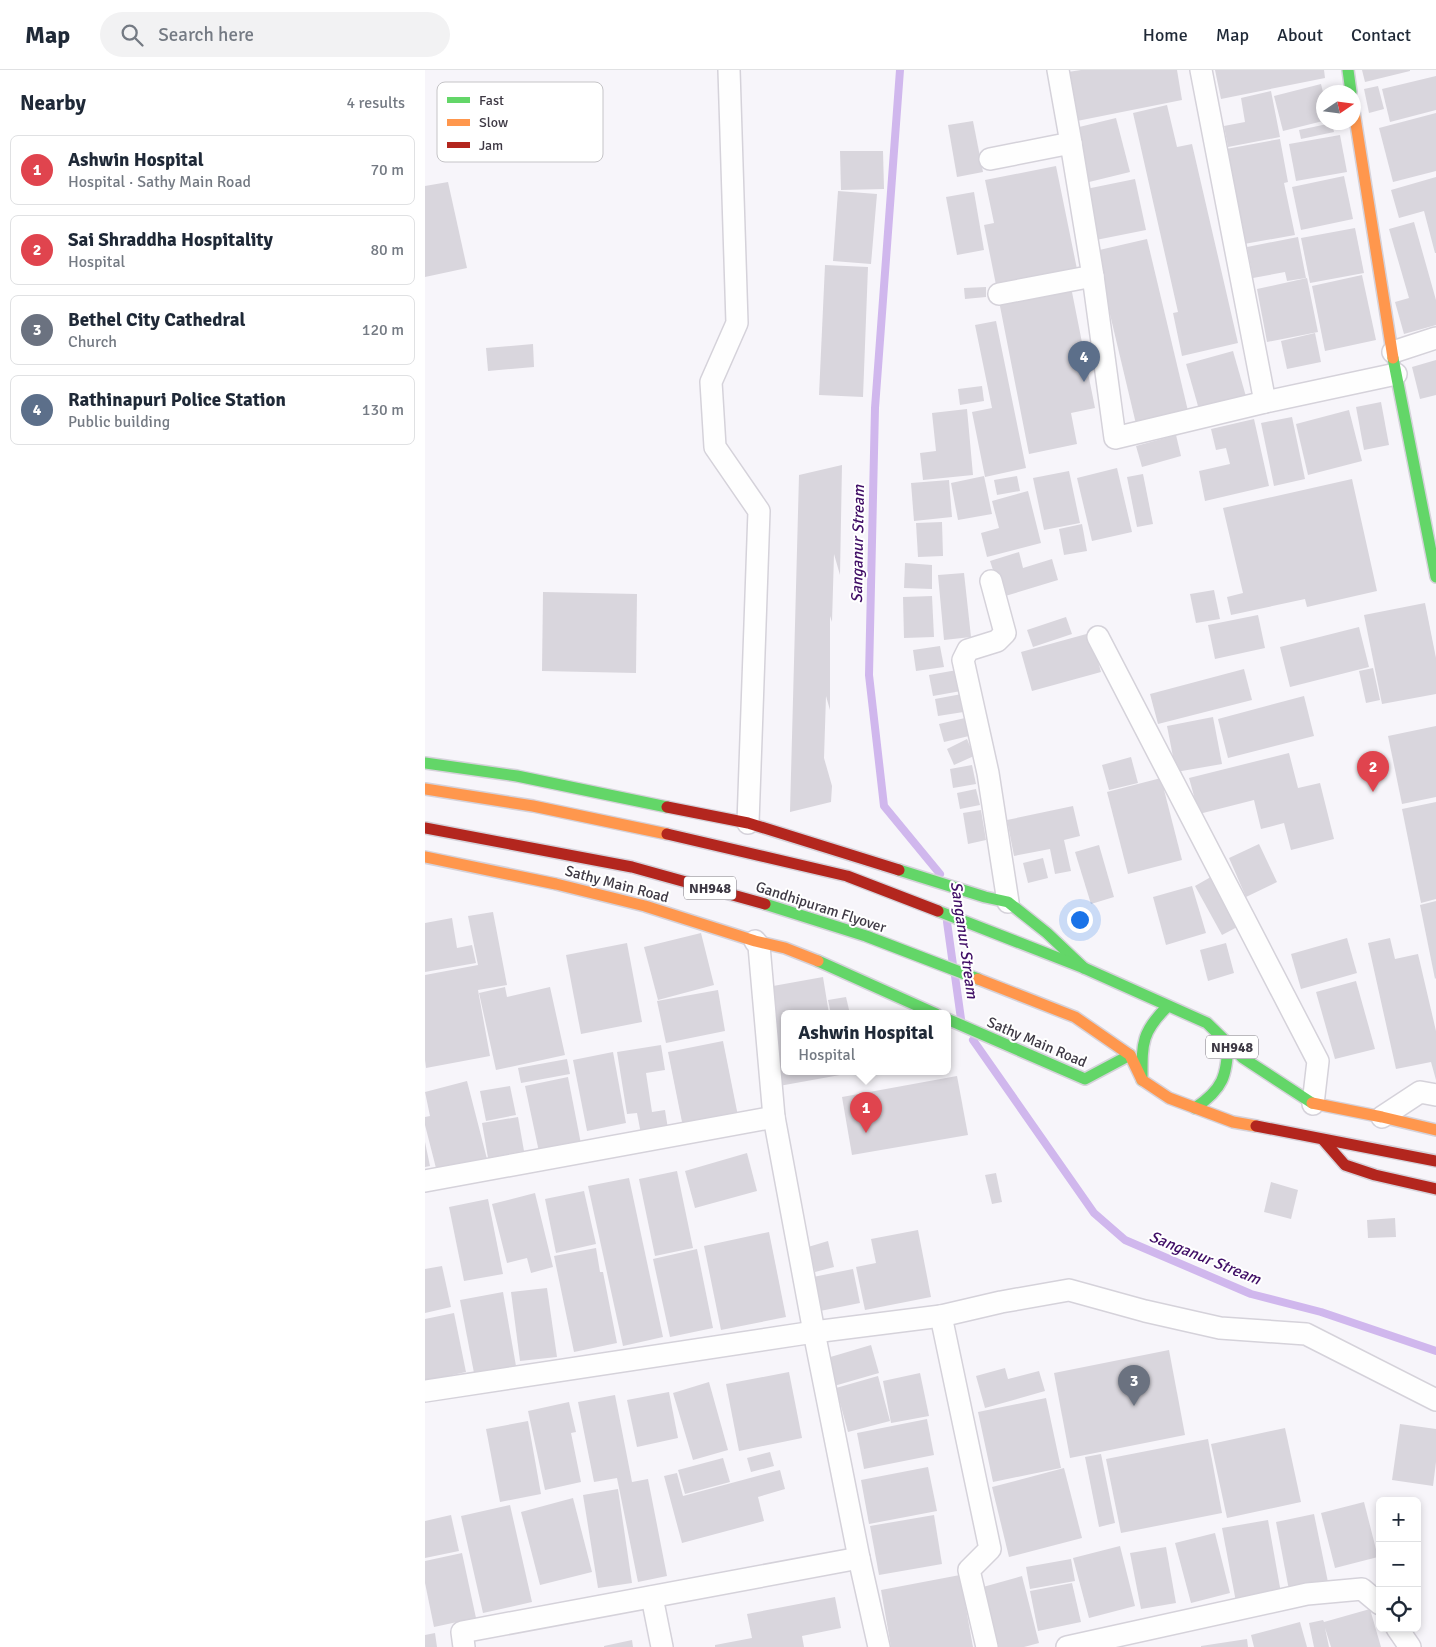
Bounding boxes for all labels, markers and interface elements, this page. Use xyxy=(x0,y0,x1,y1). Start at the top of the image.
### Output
search box xyxy=(100,12,450,57)
text: Map xyxy=(25,20,70,50)
icon: search xyxy=(118,21,146,49)
text: Search here xyxy=(158,23,254,47)
text: Home xyxy=(1143,24,1188,46)
text: Map xyxy=(1216,24,1249,46)
text: About xyxy=(1277,24,1323,46)
text: Contact xyxy=(1351,24,1411,46)
legend xyxy=(437,82,603,162)
north arrow xyxy=(1316,85,1361,130)
text: Nearby xyxy=(20,90,86,116)
text: Fast xyxy=(479,92,504,109)
text: 4 results xyxy=(346,93,405,113)
text: Slow xyxy=(479,114,508,131)
text: Jam xyxy=(479,137,503,154)
text: Ashwin Hospital xyxy=(68,148,204,172)
text: 1 xyxy=(33,160,41,180)
text: 70 m xyxy=(370,160,404,180)
text: Hospital · Sathy Main Road xyxy=(68,172,251,192)
text: Sai Shraddha Hospitality xyxy=(68,228,273,252)
text: 2 xyxy=(33,240,41,260)
text: 80 m xyxy=(370,240,404,260)
text: Hospital xyxy=(68,252,125,272)
text: Bethel City Cathedral xyxy=(68,308,246,332)
text: 3 xyxy=(33,320,41,340)
text: 120 m xyxy=(362,320,404,340)
text: Church xyxy=(68,332,117,352)
pin: 4 xyxy=(1068,341,1100,382)
text: Rathinapuri Police Station xyxy=(68,388,286,412)
text: 4 xyxy=(33,400,41,420)
text: 130 m xyxy=(362,400,404,420)
text: Public building xyxy=(68,412,170,432)
water label: Sanganur Stream xyxy=(847,484,869,603)
pin: 2 xyxy=(1357,751,1389,792)
street label: Sathy Main Road xyxy=(563,862,671,907)
road number: NH948 xyxy=(684,876,736,900)
street label: Gandhipuram Flyover xyxy=(753,877,889,937)
water label: Sanganur Stream xyxy=(946,880,982,1001)
your location xyxy=(1067,907,1093,933)
popup xyxy=(781,1010,951,1075)
street label: Sathy Main Road xyxy=(984,1013,1090,1071)
text: Ashwin Hospital xyxy=(798,1021,934,1045)
road number: NH948 xyxy=(1206,1036,1258,1059)
text: Hospital xyxy=(798,1045,855,1065)
pin: 1 xyxy=(850,1092,882,1133)
water label: Sanganur Stream xyxy=(1146,1227,1265,1290)
pin: 3 xyxy=(1118,1365,1150,1406)
map controls xyxy=(1376,1497,1421,1632)
button: + xyxy=(1376,1497,1421,1542)
button: − xyxy=(1376,1542,1421,1587)
button: locate xyxy=(1376,1587,1421,1632)

